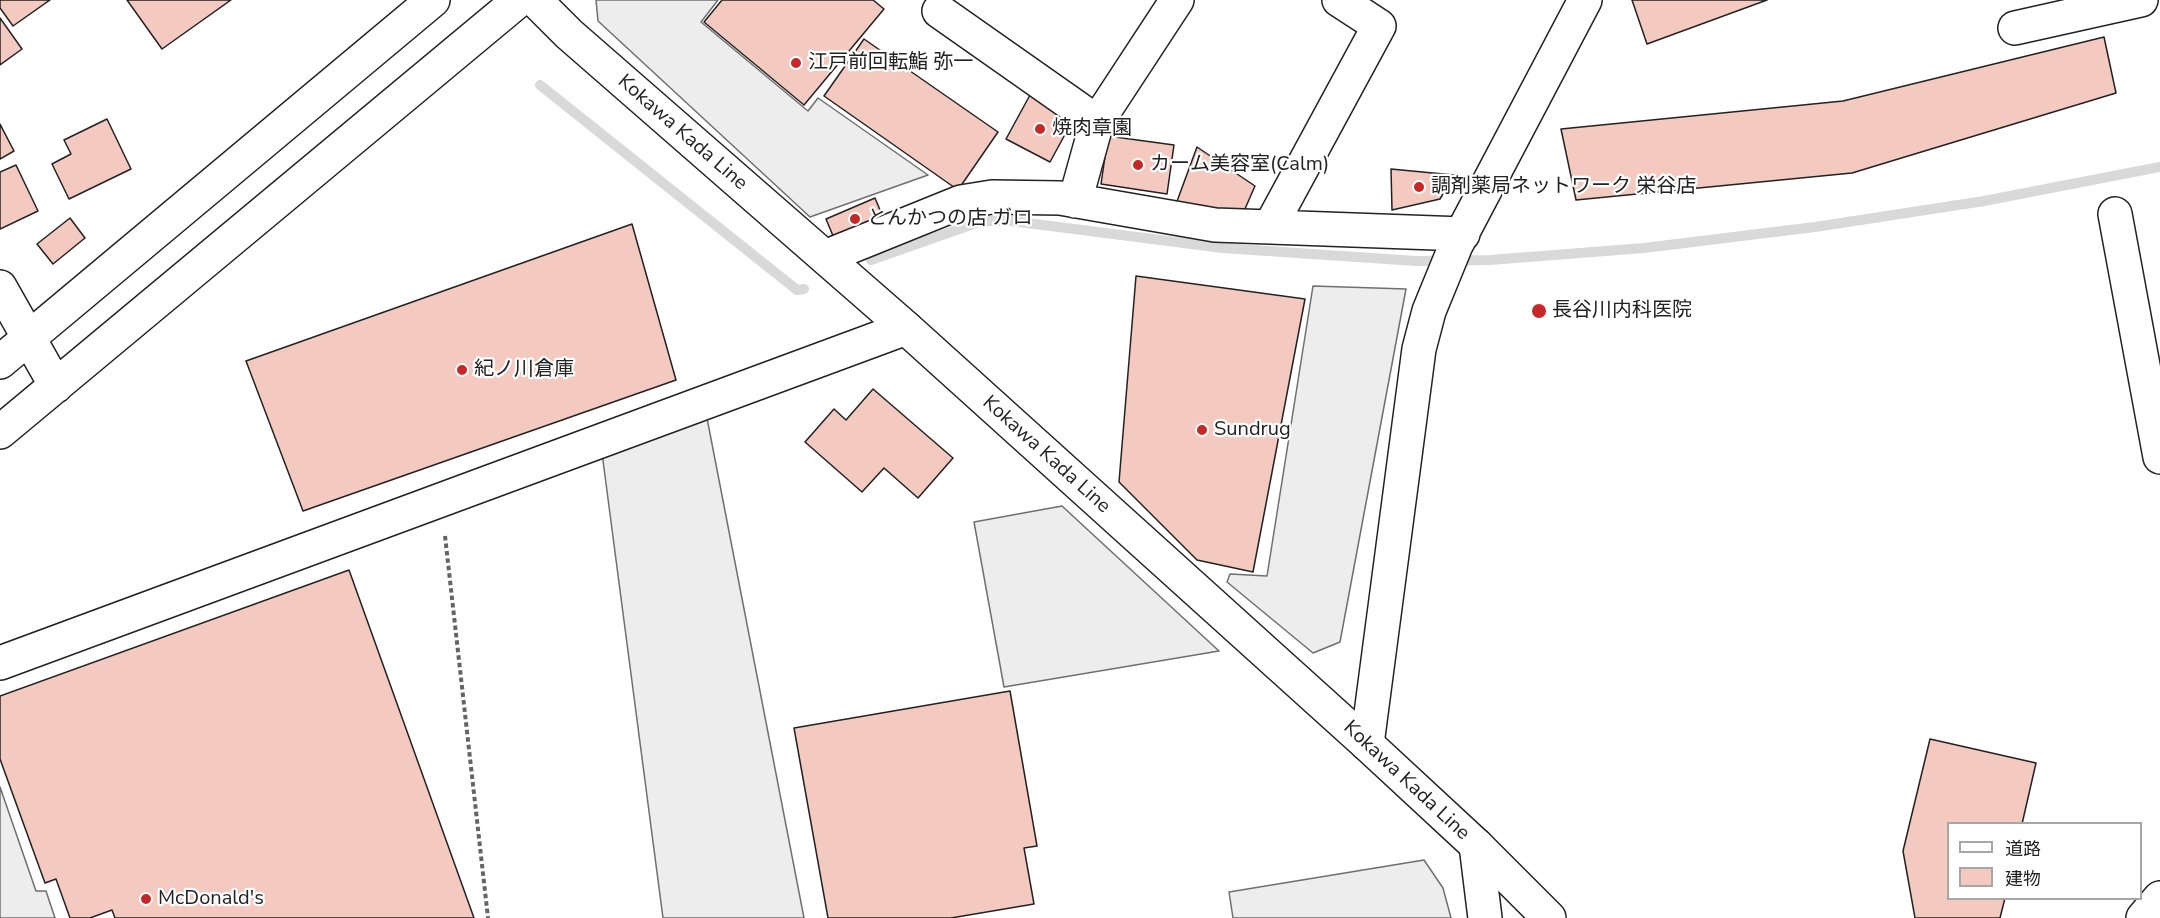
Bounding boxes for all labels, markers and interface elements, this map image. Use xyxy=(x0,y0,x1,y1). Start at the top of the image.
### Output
place label: 江戸前回転鮨 弥一 xyxy=(808,51,973,75)
marker: 江戸前回転鮨 弥一 xyxy=(789,56,803,70)
street label: Kokawa Kada Line xyxy=(612,70,752,196)
place label: 焼肉章園 xyxy=(1052,117,1132,141)
marker: 焼肉章園 xyxy=(1033,122,1047,136)
place label: カーム美容室(Calm) xyxy=(1150,153,1329,177)
marker: カーム美容室(Calm) xyxy=(1131,158,1145,172)
place label: 調剤薬局ネットワーク 栄谷店 xyxy=(1431,175,1696,199)
marker: 調剤薬局ネットワーク 栄谷店 xyxy=(1412,180,1426,194)
place label: とんかつの店 ガロ xyxy=(867,207,1032,231)
marker: とんかつの店 ガロ xyxy=(848,212,862,226)
place label: 長谷川内科医院 xyxy=(1552,299,1692,323)
marker: 長谷川内科医院 xyxy=(1530,302,1548,320)
place label: 紀ノ川倉庫 xyxy=(474,358,574,382)
marker: 紀ノ川倉庫 xyxy=(455,363,469,377)
street label: Kokawa Kada Line xyxy=(977,391,1115,519)
place label: Sundrug xyxy=(1214,418,1291,442)
marker: Sundrug xyxy=(1195,423,1209,437)
street label: Kokawa Kada Line xyxy=(1338,716,1474,846)
legend xyxy=(1947,822,2142,900)
text: 道路 xyxy=(2005,837,2041,861)
text: 建物 xyxy=(2005,867,2041,891)
place label: McDonald's xyxy=(158,887,264,911)
marker: McDonald's xyxy=(139,892,153,906)

